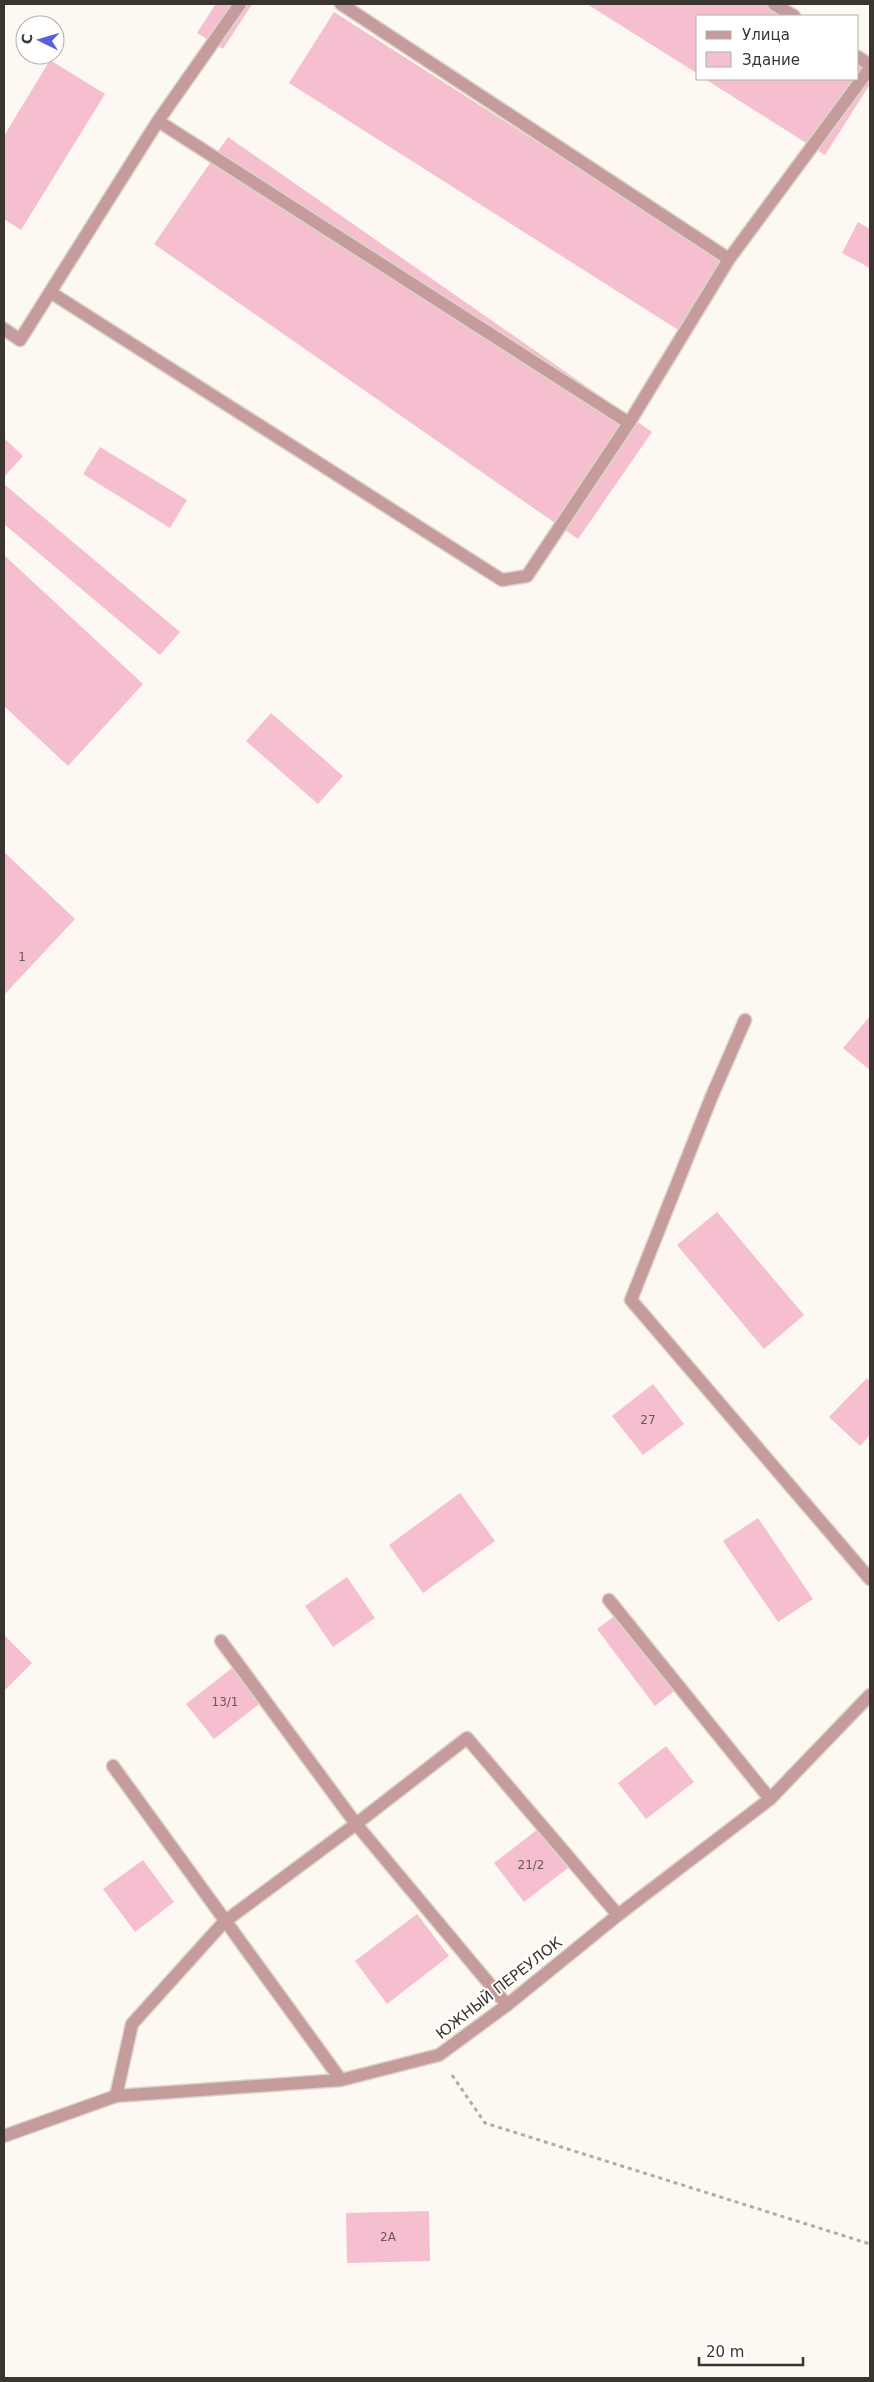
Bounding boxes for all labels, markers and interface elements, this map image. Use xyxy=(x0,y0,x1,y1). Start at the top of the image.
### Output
north arrow xyxy=(15,15,65,65)
legend xyxy=(696,15,859,80)
text: Улица xyxy=(742,26,790,44)
text: С xyxy=(19,33,35,45)
text: Здание xyxy=(742,51,800,69)
house number: 1 xyxy=(18,950,26,964)
house number: 27 xyxy=(640,1413,656,1427)
house number: 13/1 xyxy=(212,1695,238,1709)
house number: 21/2 xyxy=(518,1858,544,1872)
street label: ЮЖНЫЙ ПЕРЕУЛОК xyxy=(432,1932,566,2043)
house number: 2А xyxy=(380,2230,397,2244)
scale bar xyxy=(699,2334,803,2366)
text: 20 m xyxy=(706,2343,744,2361)

